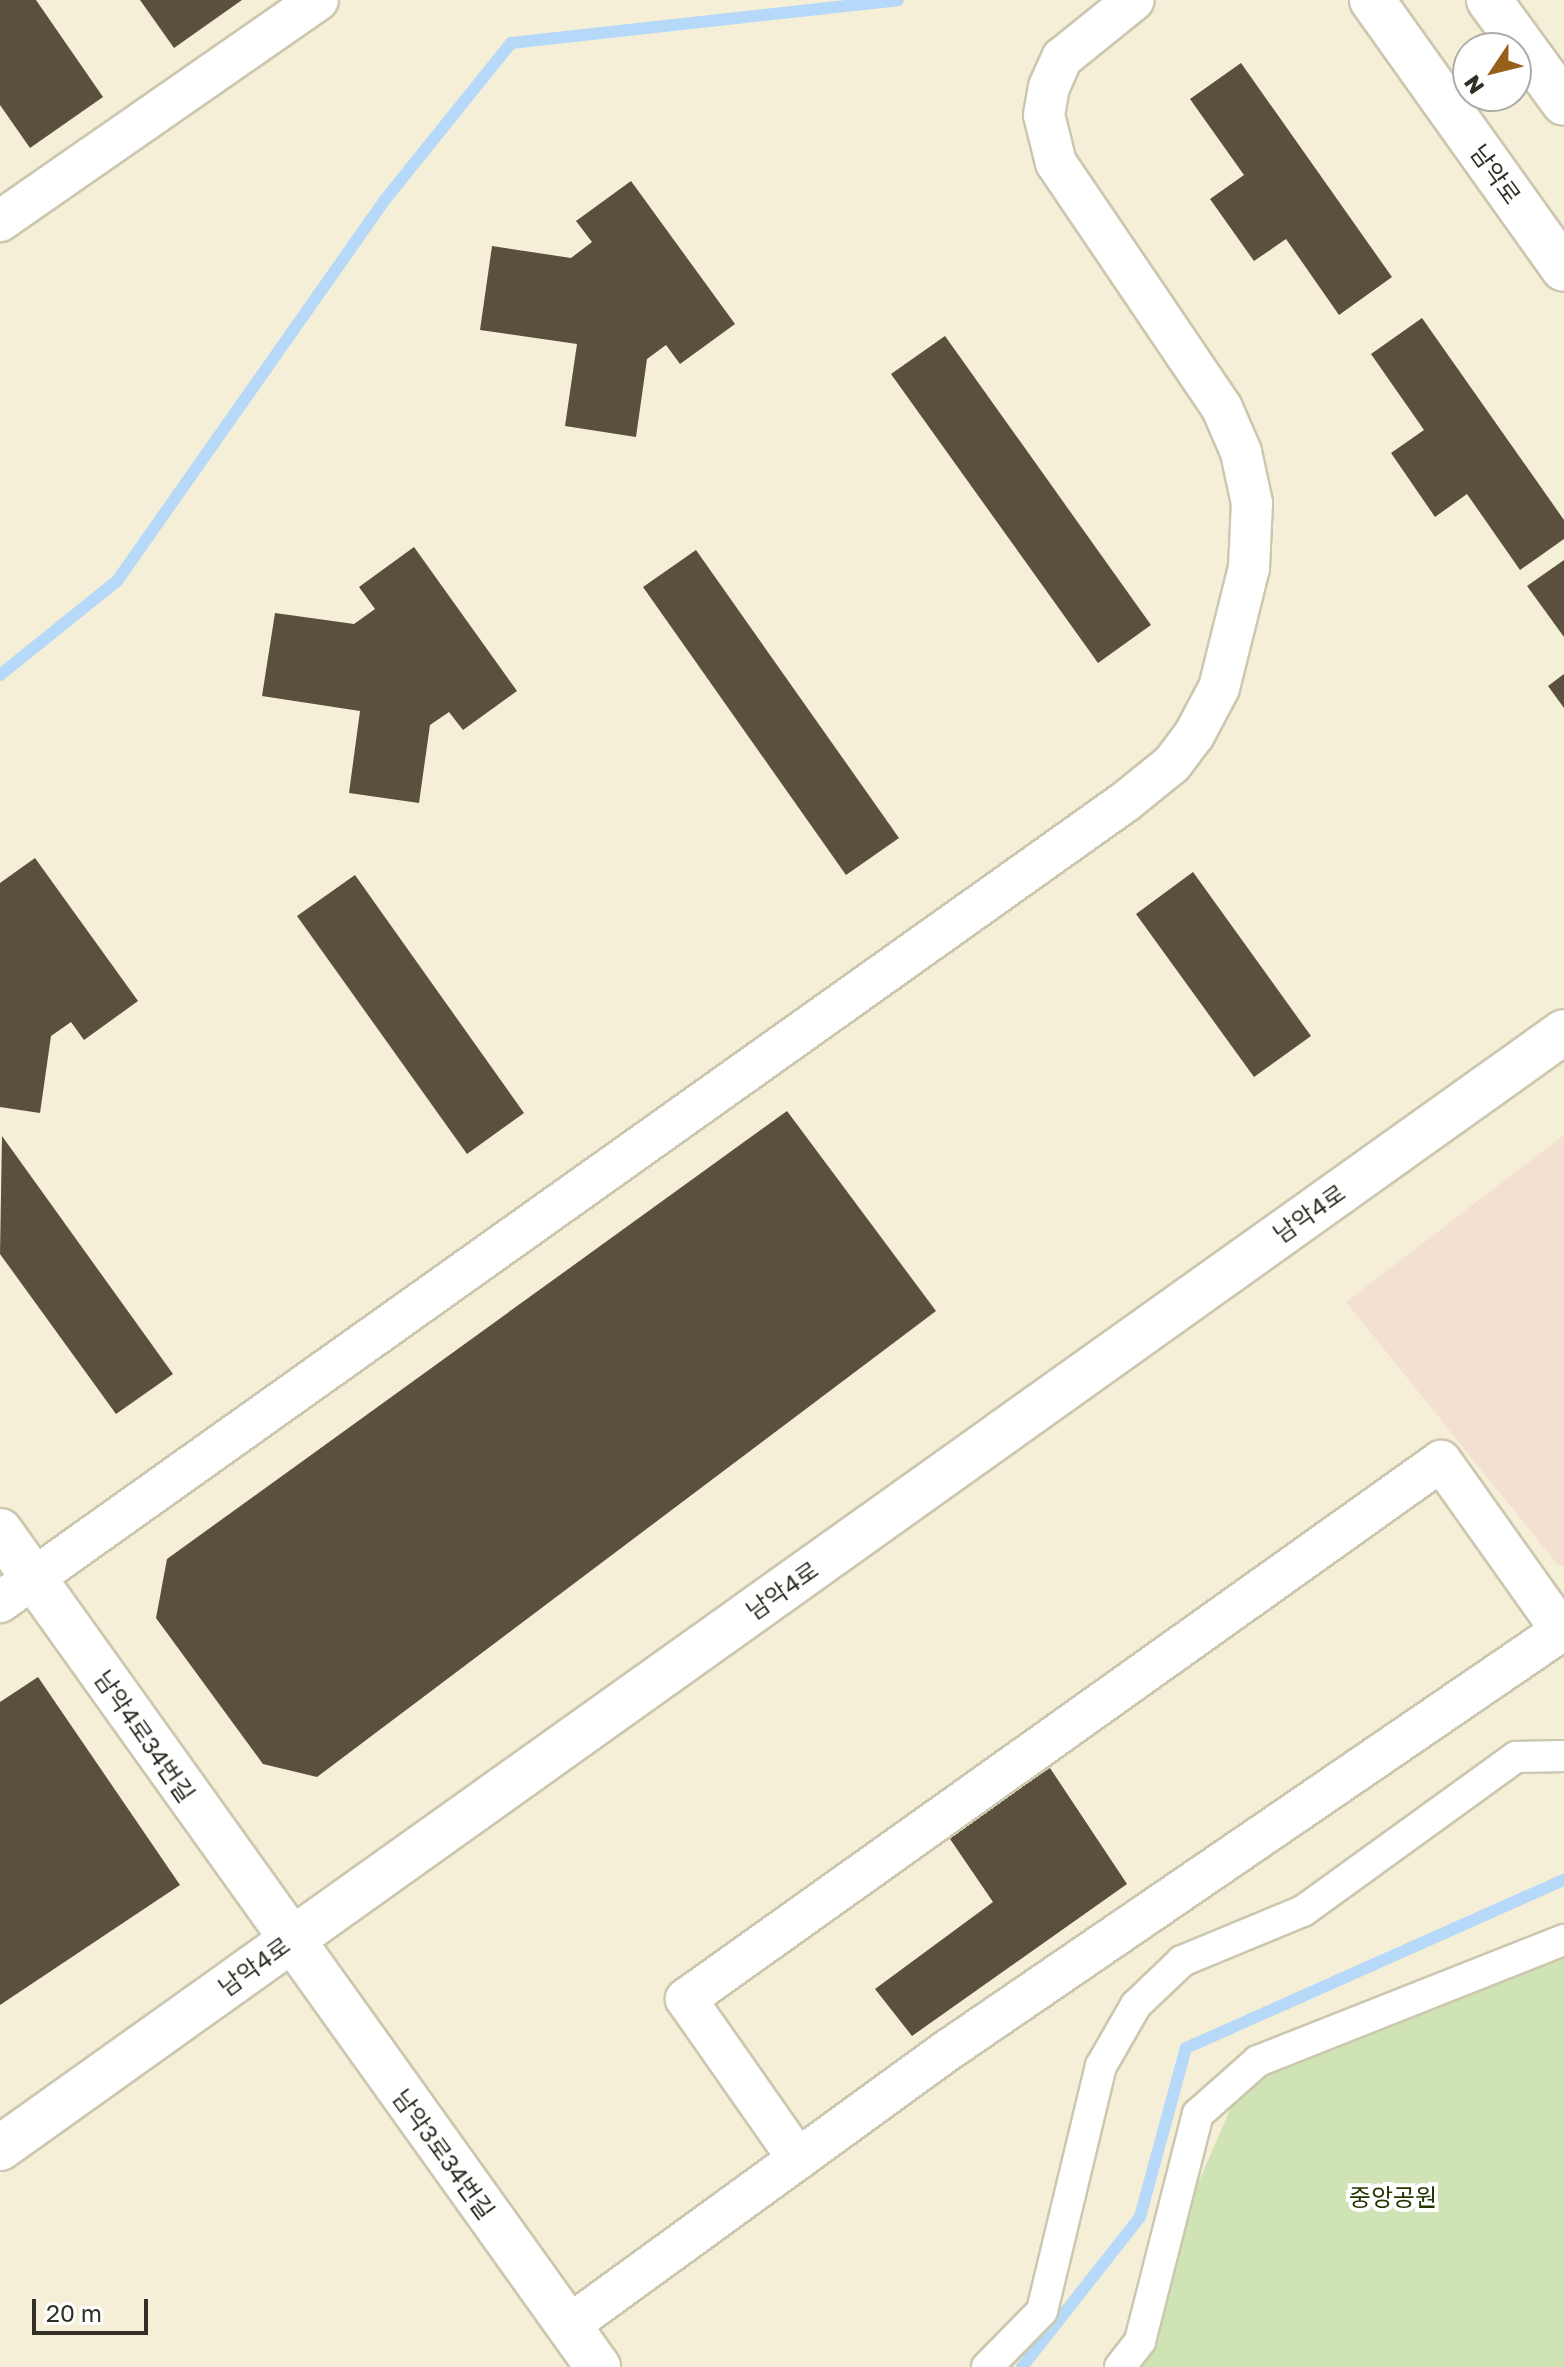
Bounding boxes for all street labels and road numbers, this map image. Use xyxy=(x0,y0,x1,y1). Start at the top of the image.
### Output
street label: 남악로 xyxy=(1465,139,1527,209)
street label: 남악4로 xyxy=(1268,1178,1350,1248)
street label: 남악4로 xyxy=(741,1555,823,1625)
street label: 남악4로34번길 xyxy=(89,1665,201,1807)
street label: 남악4로 xyxy=(213,1931,295,2001)
street label: 남악3로34번길 xyxy=(387,2084,501,2224)

